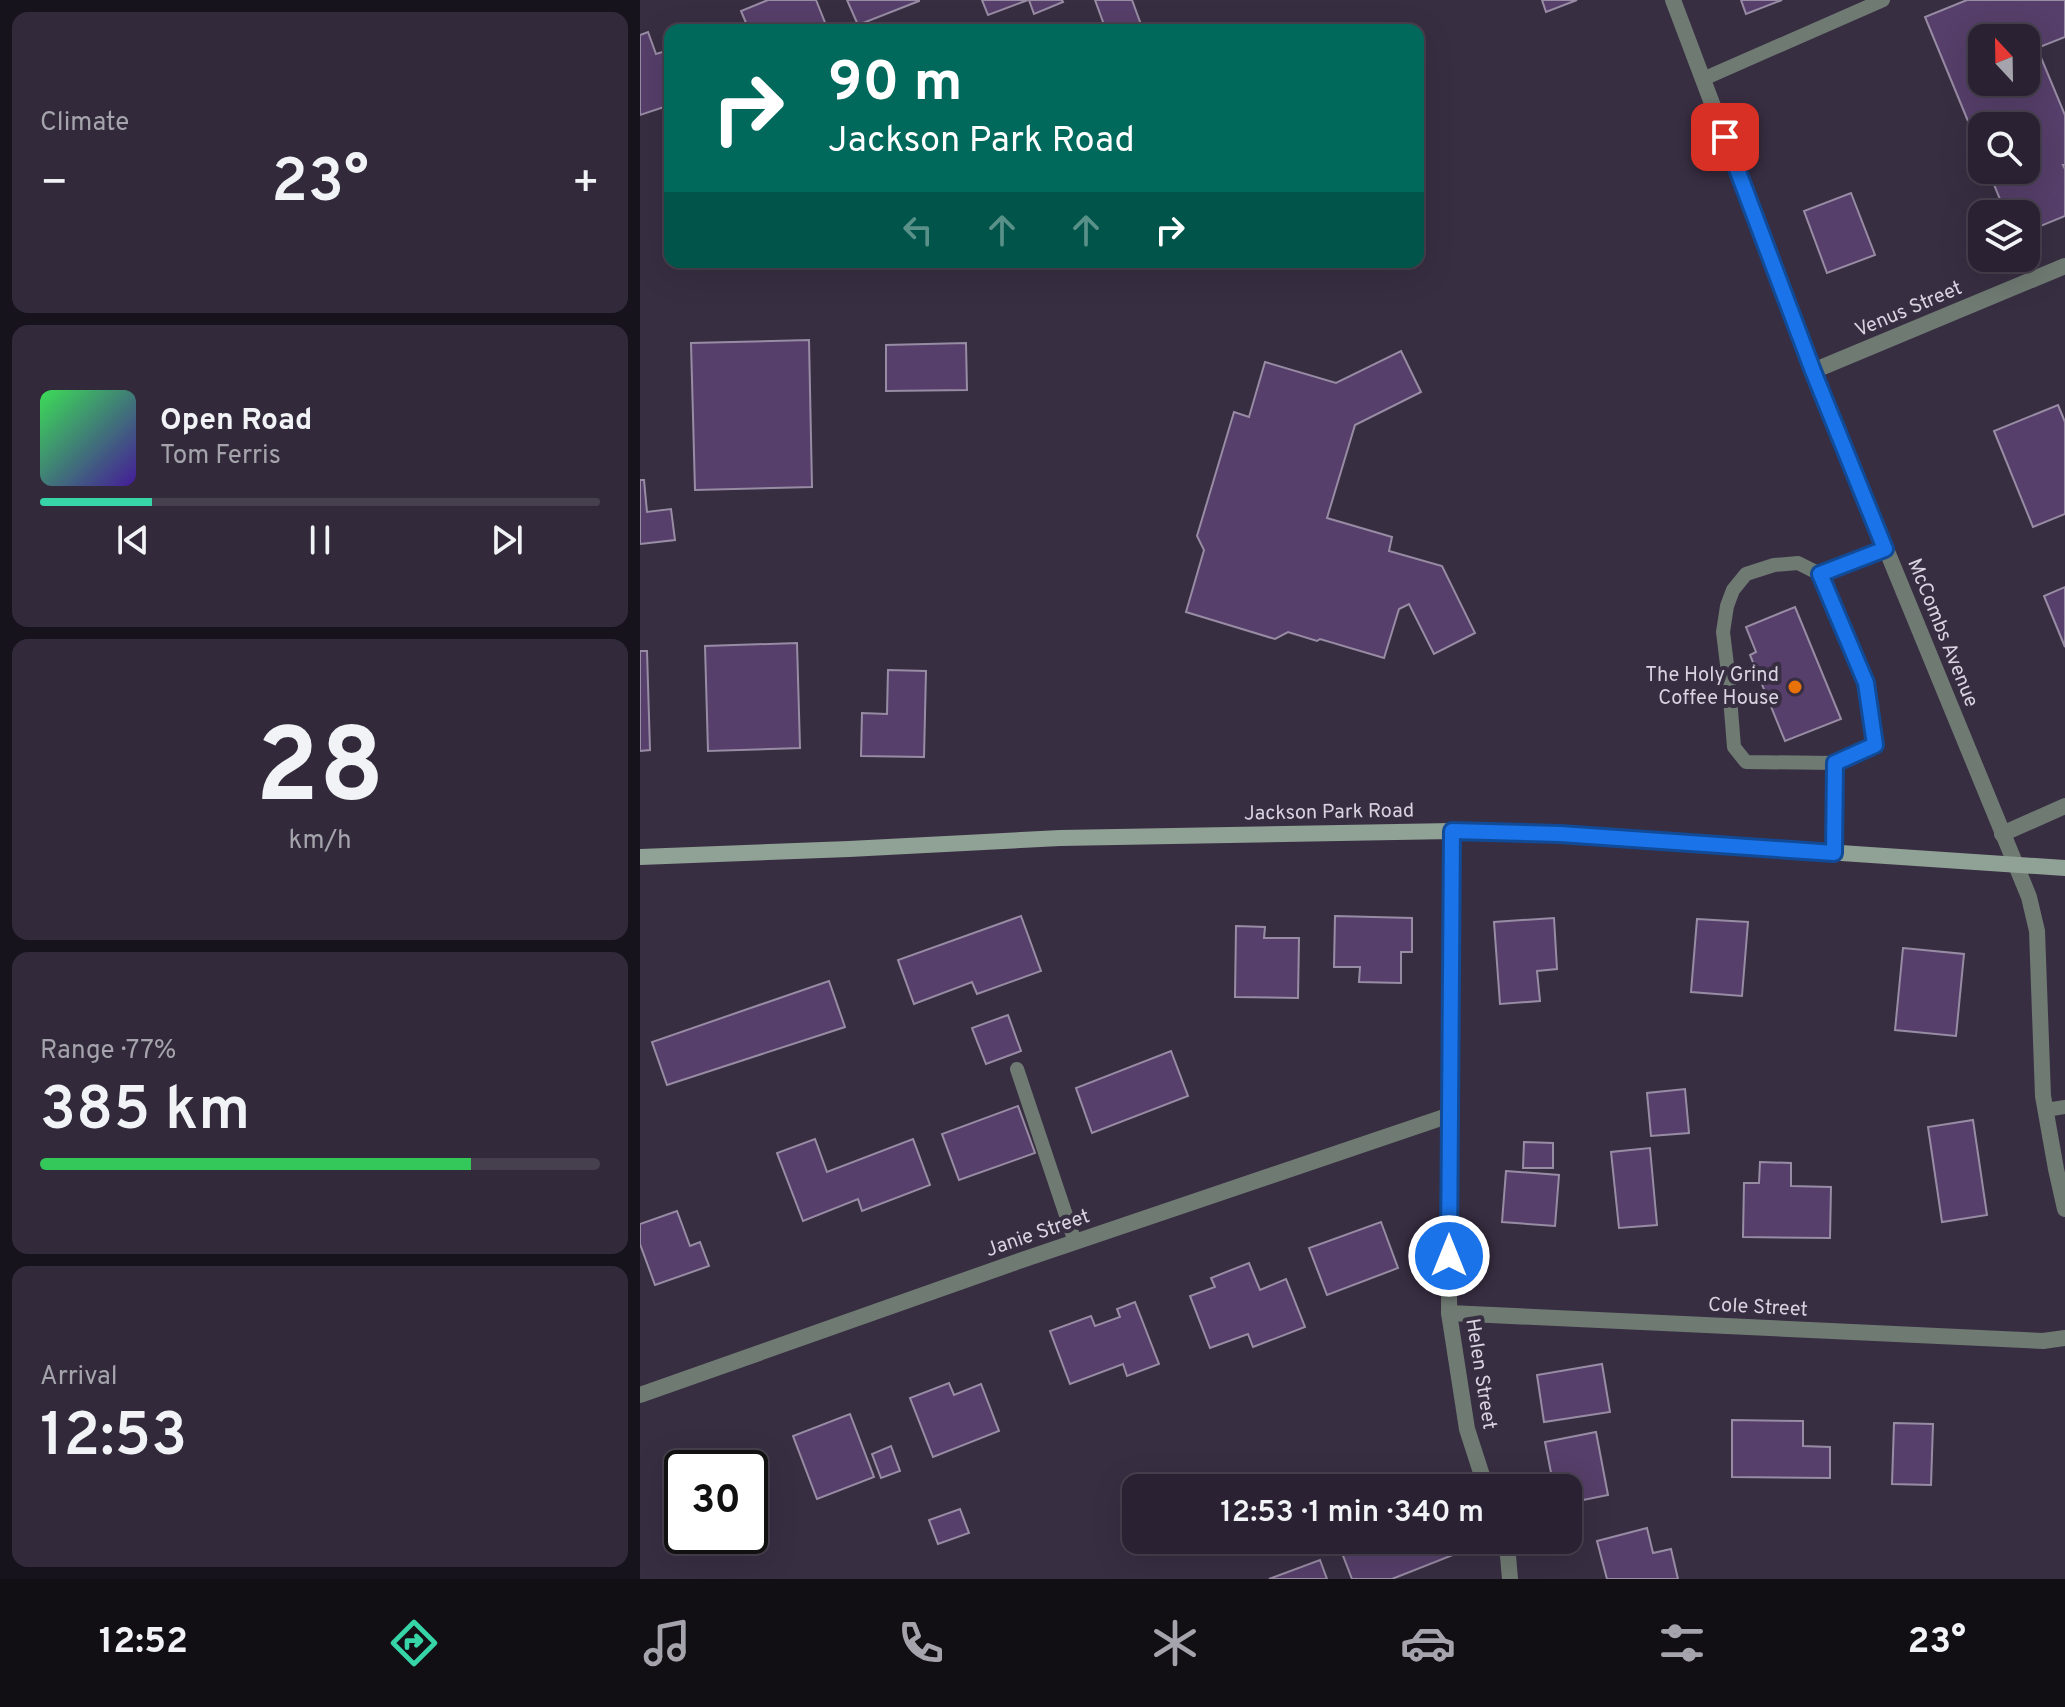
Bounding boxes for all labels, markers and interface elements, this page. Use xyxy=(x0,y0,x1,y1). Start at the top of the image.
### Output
north arrow xyxy=(1968,24,2040,96)
map controls xyxy=(1968,24,2040,272)
text: 90 m xyxy=(828,50,963,120)
icon: right xyxy=(696,56,800,160)
pin xyxy=(1691,103,1759,171)
text: Climate xyxy=(40,107,129,140)
button: search xyxy=(1968,112,2040,184)
icon: arrive xyxy=(1703,115,1747,159)
text: Jackson Park Road xyxy=(828,119,1135,165)
text: 23° xyxy=(271,147,369,223)
text: − xyxy=(40,157,68,213)
text: + xyxy=(572,157,600,213)
button: layers xyxy=(1968,200,2040,272)
icon: left xyxy=(896,208,940,252)
icon: ahead xyxy=(980,208,1024,252)
icon: ahead xyxy=(1064,208,1108,252)
icon: right xyxy=(1148,208,1192,252)
street label: Venus Street xyxy=(1852,276,1966,344)
text: Open Road xyxy=(160,403,312,440)
text: Tom Ferris xyxy=(160,440,281,473)
icon: previous xyxy=(111,518,155,562)
icon: pause xyxy=(298,518,342,562)
icon: next xyxy=(485,518,529,562)
street label: McCombs Avenue xyxy=(1900,555,1984,711)
place label: The Holy Grind Coffee House xyxy=(1645,663,1779,712)
marker: The Holy Grind Coffee House xyxy=(1786,678,1804,696)
text: 28 xyxy=(255,707,385,839)
street label: Jackson Park Road xyxy=(1244,799,1414,827)
text: km/h xyxy=(288,825,352,858)
text: Range · 77% xyxy=(40,1035,176,1068)
text: 385 km xyxy=(40,1075,250,1151)
street label: Janie Street xyxy=(982,1204,1094,1264)
position arrow xyxy=(1407,1214,1491,1298)
street label: Cole Street xyxy=(1707,1292,1809,1324)
street label: Helen Street xyxy=(1458,1317,1502,1431)
text: Arrival xyxy=(40,1361,118,1394)
text: 12:53 xyxy=(40,1401,187,1477)
speed limit sign: 30 xyxy=(664,1450,768,1554)
text: 12:53 · 1 min · 340 m xyxy=(1220,1495,1484,1532)
icon: directions xyxy=(386,1615,442,1671)
icon: music xyxy=(639,1615,695,1671)
icon: phone xyxy=(893,1615,949,1671)
icon: climate xyxy=(1147,1615,1203,1671)
icon: car xyxy=(1400,1615,1456,1671)
icon: filters xyxy=(1654,1615,1710,1671)
text: 12:52 xyxy=(99,1620,188,1666)
text: 23° xyxy=(1907,1620,1966,1666)

